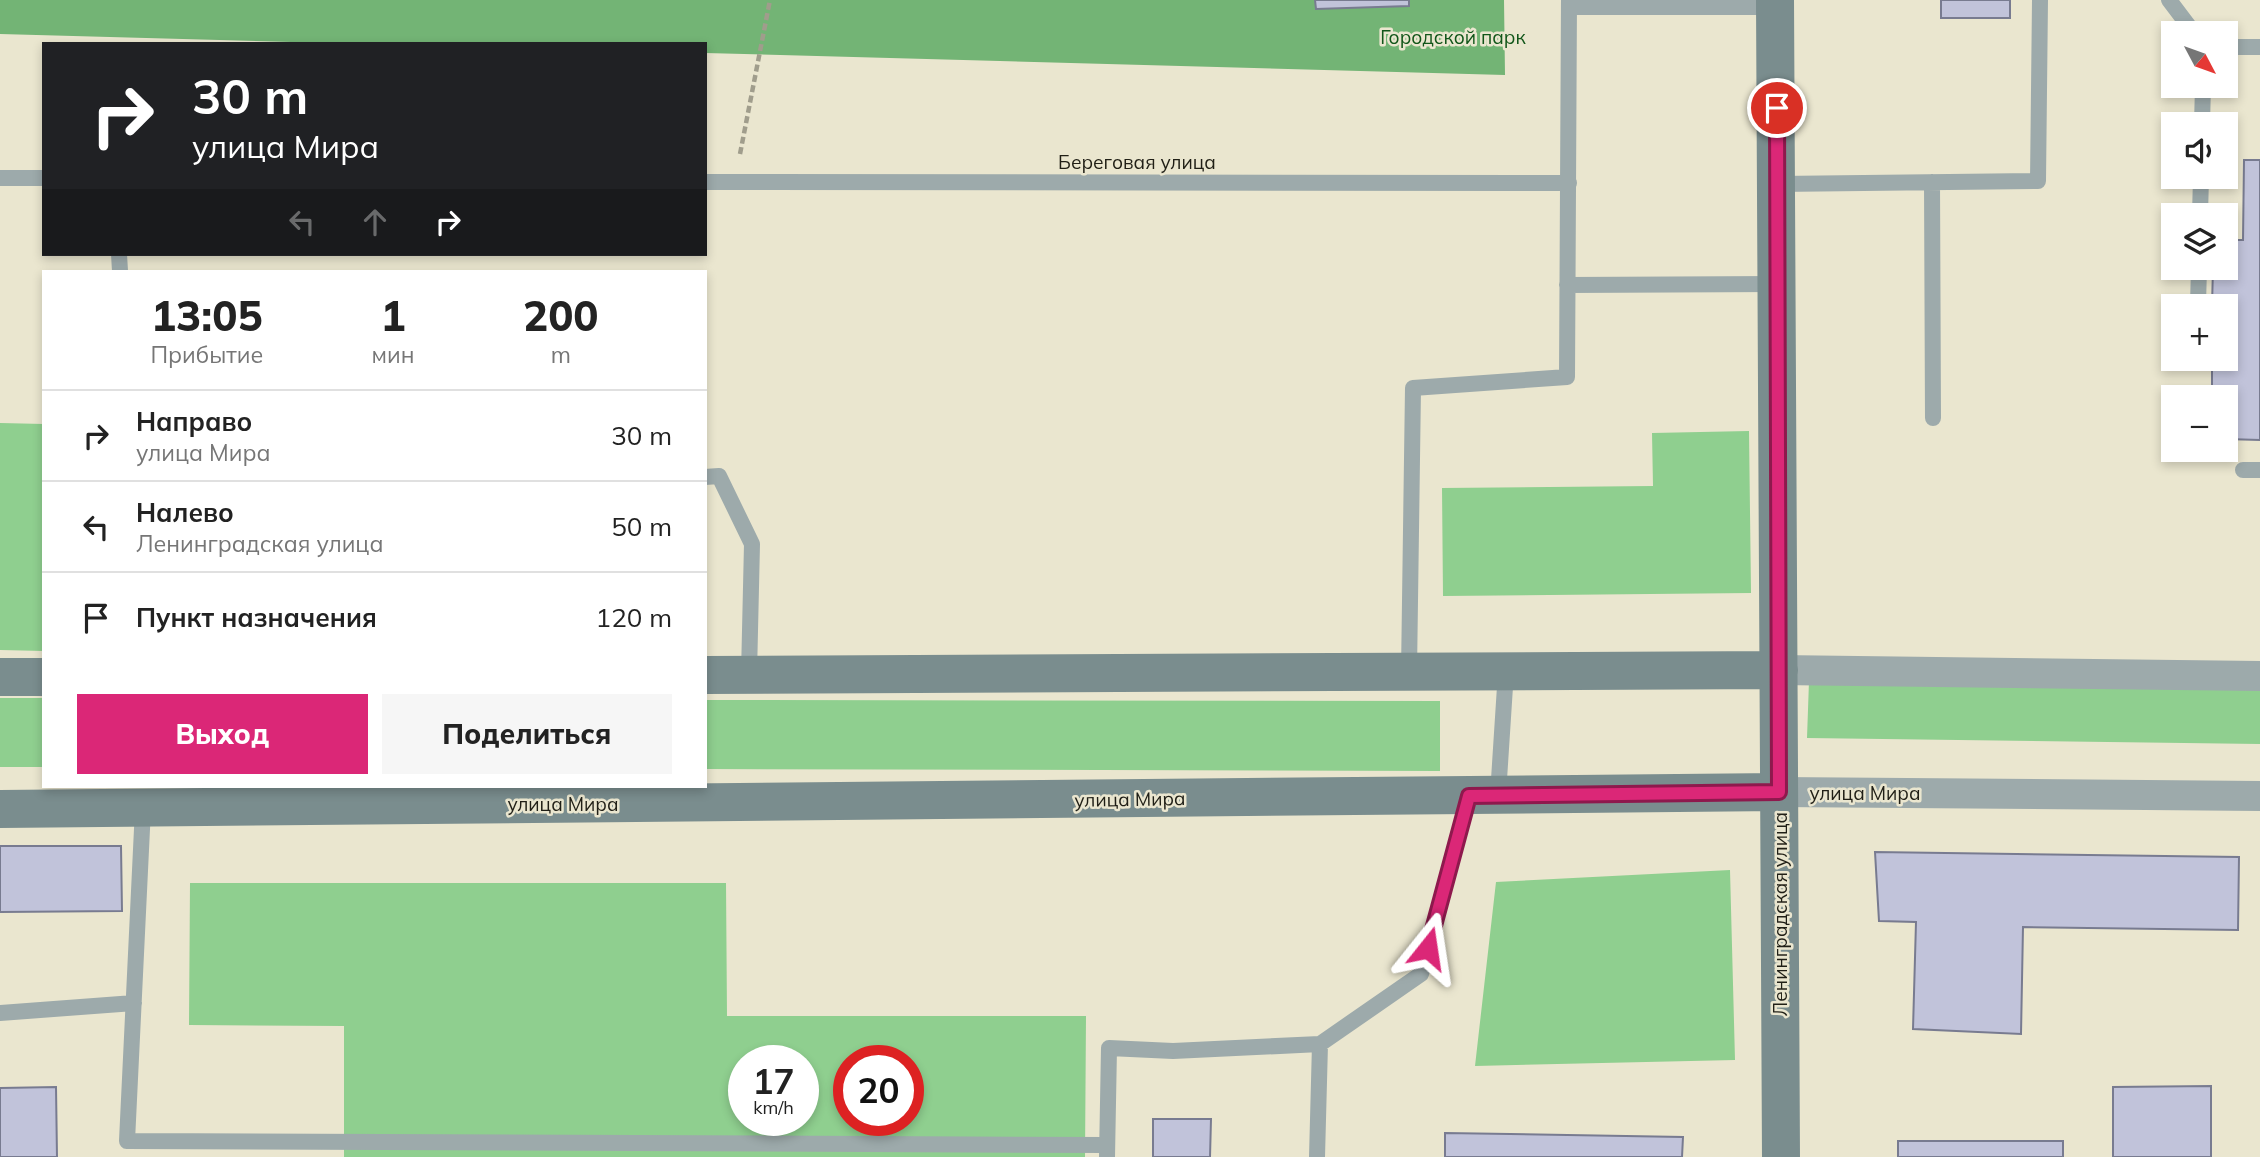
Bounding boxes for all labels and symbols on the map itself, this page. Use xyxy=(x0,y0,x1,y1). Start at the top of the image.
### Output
north arrow xyxy=(2161,21,2238,98)
park label: Городской парк xyxy=(1380,25,1526,49)
pin xyxy=(1747,78,1807,138)
street label: Береговая улица xyxy=(1058,150,1216,174)
street label: улица Мира xyxy=(1809,781,1921,805)
street label: улица Мира xyxy=(1074,786,1186,812)
street label: улица Мира xyxy=(507,792,619,816)
street label: Ленинградская улица xyxy=(1768,812,1792,1016)
position arrow xyxy=(1391,911,1465,985)
speed limit sign: 20 xyxy=(833,1045,924,1136)

